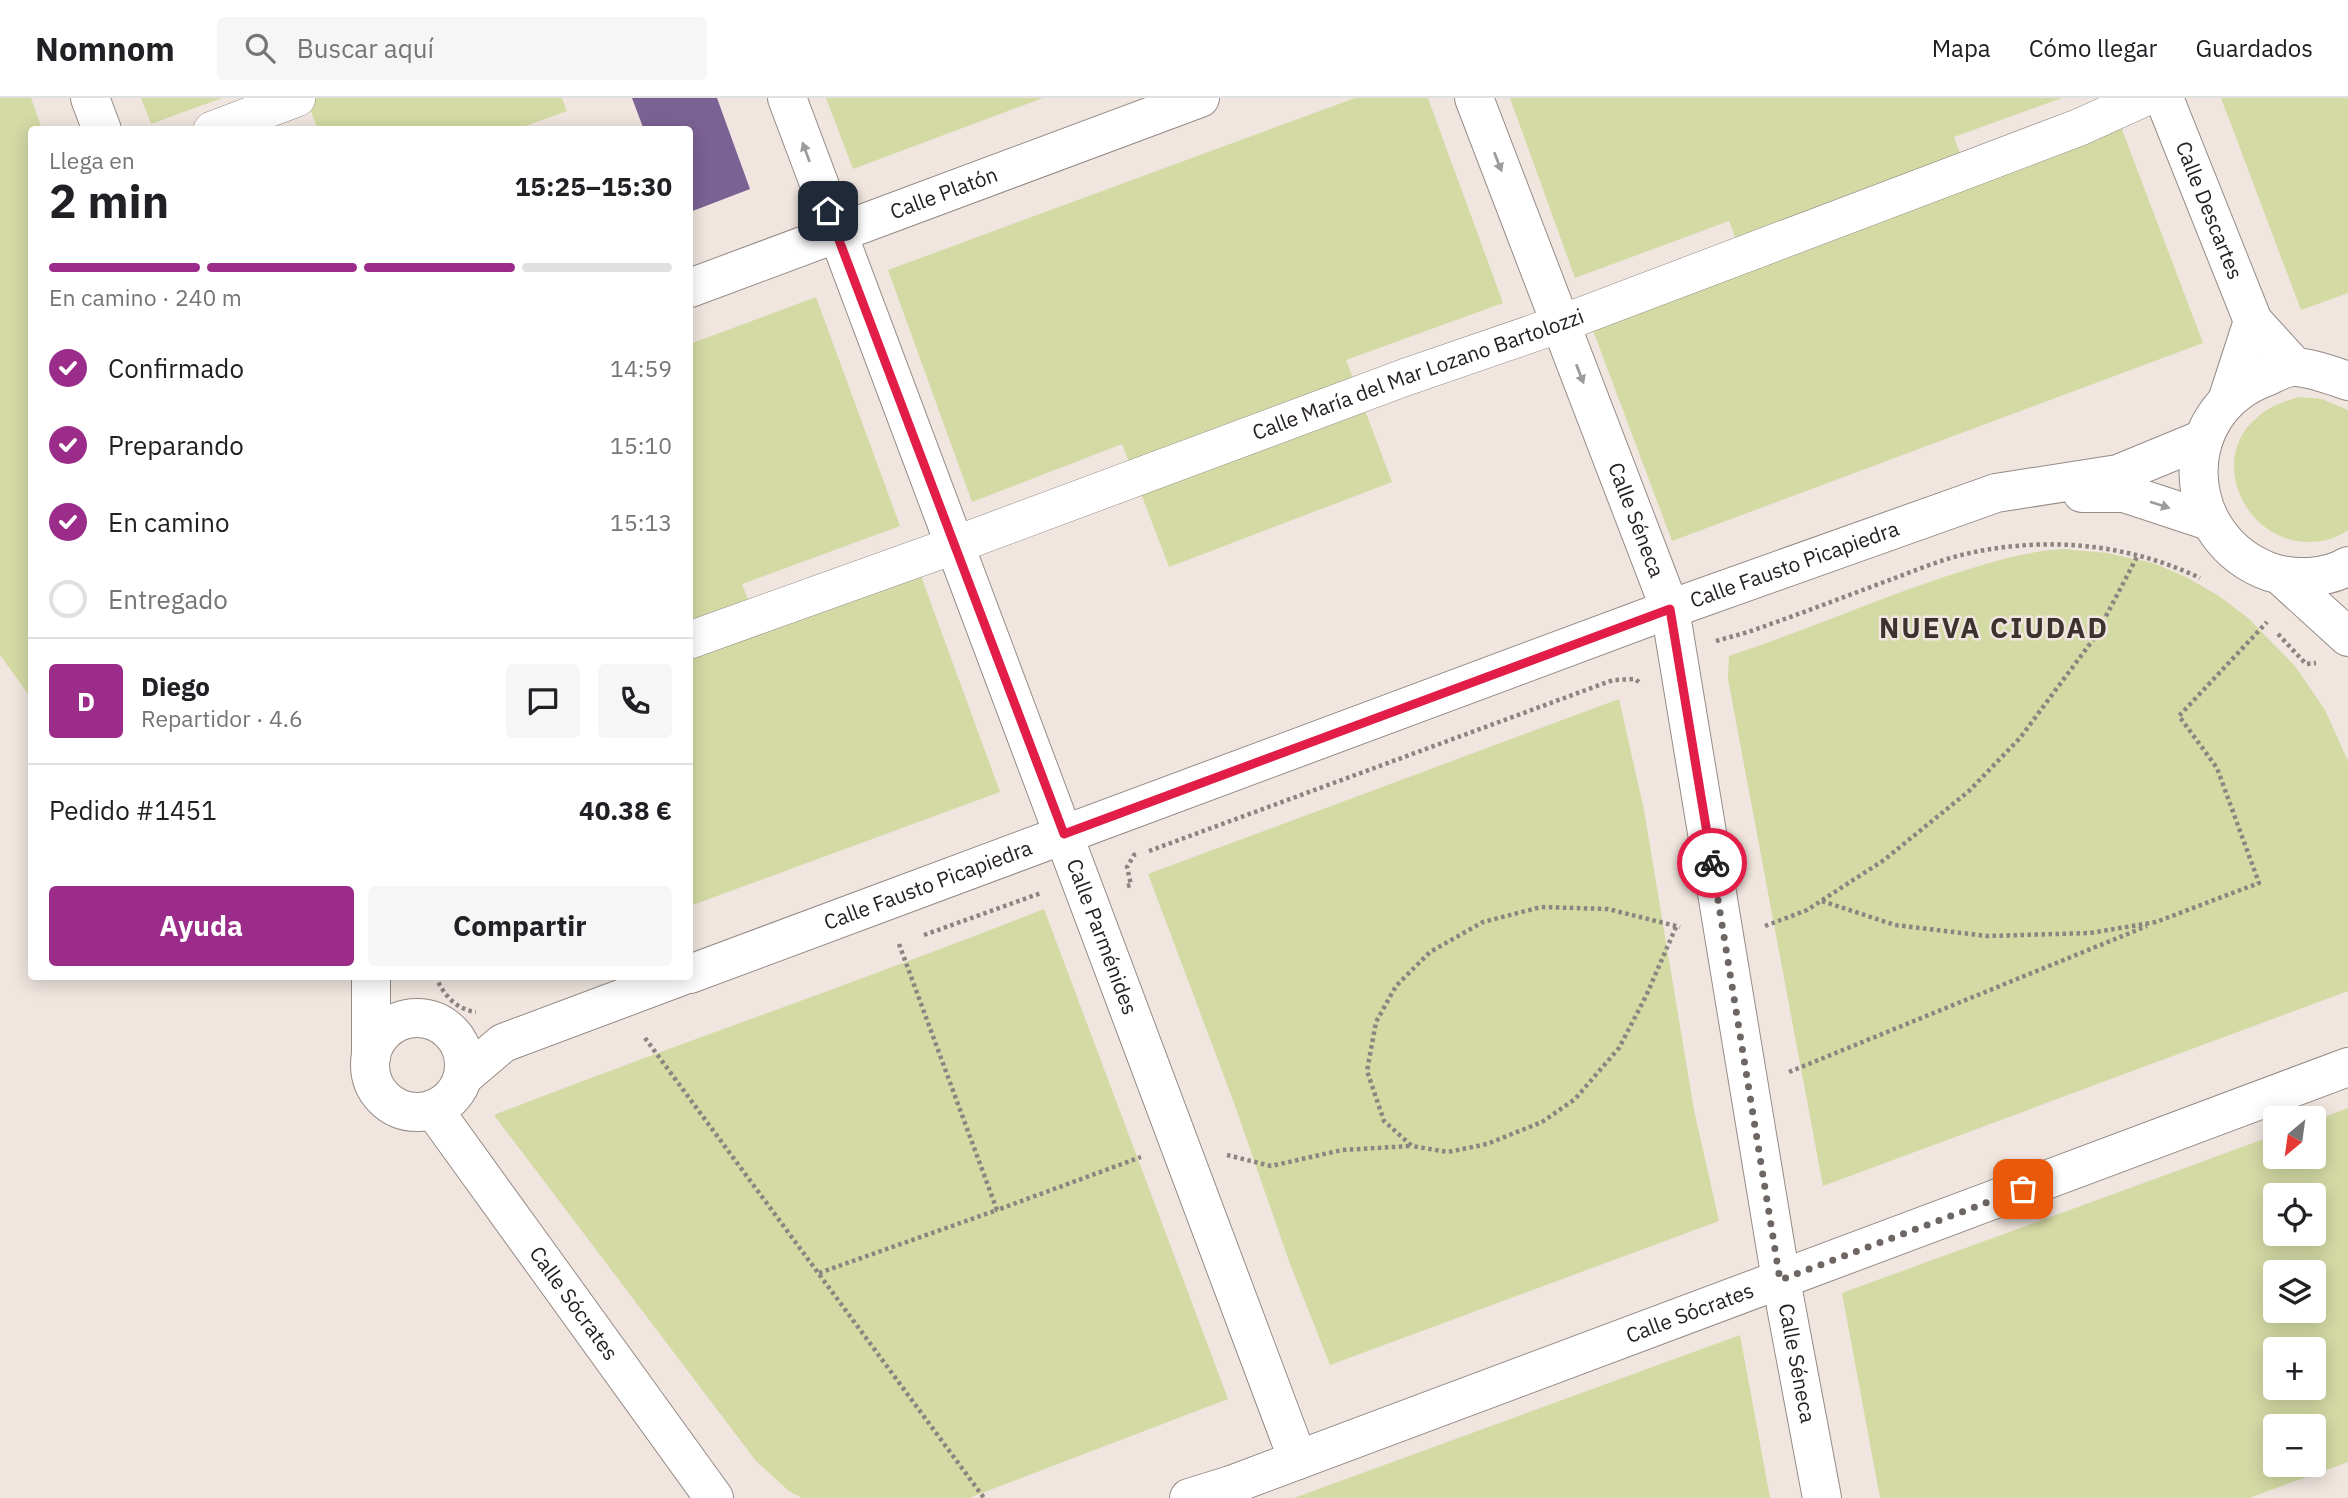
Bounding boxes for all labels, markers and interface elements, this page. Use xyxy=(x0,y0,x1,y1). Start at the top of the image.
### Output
search box xyxy=(217,17,707,80)
text: Nomnom xyxy=(35,27,175,70)
icon: search xyxy=(241,29,279,67)
text: Buscar aquí xyxy=(297,31,434,65)
text: Mapa xyxy=(1932,32,1991,64)
text: Cómo llegar xyxy=(2029,32,2157,64)
text: Guardados xyxy=(2195,32,2313,64)
street label: Calle Descartes xyxy=(2170,137,2250,283)
one-way arrow xyxy=(801,141,812,162)
text: Llega en xyxy=(49,145,135,175)
one-way arrow xyxy=(1493,151,1504,172)
street label: Calle Platón xyxy=(886,160,1001,225)
text: 15:25–15:30 xyxy=(515,169,672,203)
text: 2 min xyxy=(49,171,169,231)
pin xyxy=(798,181,858,241)
icon: home xyxy=(809,192,847,230)
text: En camino · 240 m xyxy=(49,282,242,312)
street label: Calle María del Mar Lozano Bartolozzi xyxy=(1248,301,1588,446)
icon: check xyxy=(49,349,87,387)
text: Confirmado xyxy=(108,351,244,385)
text: 14:59 xyxy=(610,353,672,383)
one-way arrow xyxy=(1574,364,1585,385)
icon: check xyxy=(49,426,87,464)
text: Preparando xyxy=(108,428,244,462)
text: 15:10 xyxy=(610,430,672,460)
street label: Calle Séneca xyxy=(1602,458,1672,581)
one-way arrow xyxy=(2150,500,2171,511)
icon: check xyxy=(49,503,87,541)
text: En camino xyxy=(108,505,230,539)
text: 15:13 xyxy=(610,507,672,537)
street label: Calle Fausto Picapiedra xyxy=(1686,514,1903,614)
text: Entregado xyxy=(108,582,228,616)
district label: NUEVA CIUDAD xyxy=(1879,609,2109,646)
button: chat xyxy=(506,664,580,738)
button: phone xyxy=(598,664,672,738)
text: Diego xyxy=(141,669,210,703)
text: D xyxy=(77,684,95,718)
text: Repartidor · 4.6 xyxy=(141,703,303,733)
text: Pedido #1451 xyxy=(49,793,217,827)
text: 40.38 € xyxy=(579,793,672,827)
courier xyxy=(1677,828,1747,898)
street label: Calle Fausto Picapiedra xyxy=(820,833,1036,936)
icon: bike xyxy=(1693,844,1731,882)
street label: Calle Parménides xyxy=(1061,855,1145,1019)
button: Ayuda xyxy=(49,886,354,966)
button: Compartir xyxy=(368,886,672,966)
north arrow xyxy=(2263,1106,2326,1169)
map controls xyxy=(2263,1106,2326,1477)
pin xyxy=(1993,1159,2053,1219)
icon: bag xyxy=(2004,1170,2042,1208)
button: locate xyxy=(2263,1183,2326,1246)
street label: Calle Sócrates xyxy=(524,1240,625,1366)
button: layers xyxy=(2263,1260,2326,1323)
street label: Calle Sócrates xyxy=(1622,1276,1758,1349)
street label: Calle Séneca xyxy=(1773,1301,1823,1425)
button: + xyxy=(2263,1337,2326,1400)
button: − xyxy=(2263,1414,2326,1477)

